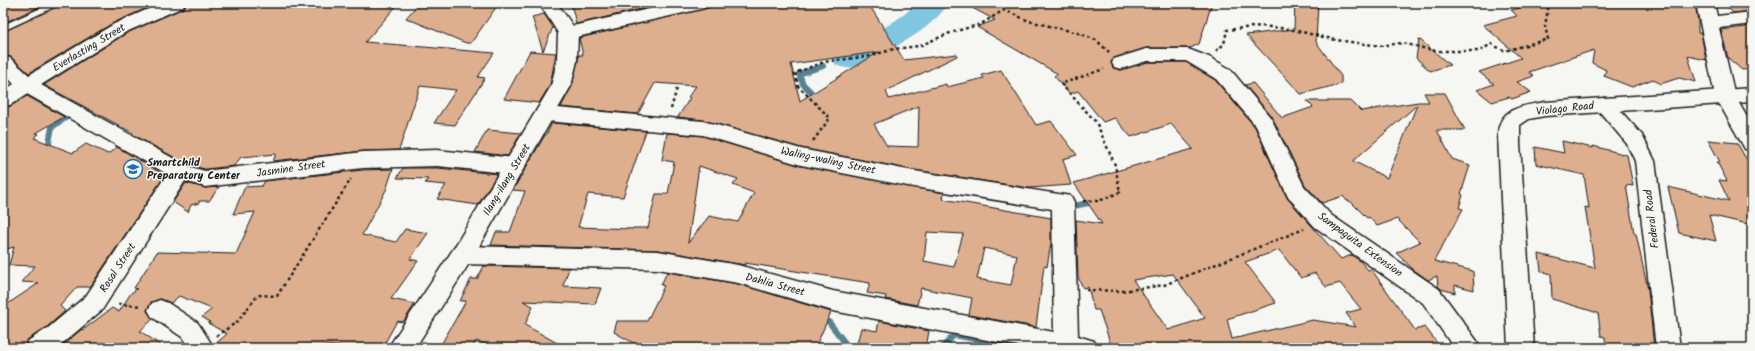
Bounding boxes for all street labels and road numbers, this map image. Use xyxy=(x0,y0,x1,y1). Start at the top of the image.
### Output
street label: Everlasting Street xyxy=(49,19,130,77)
street label: Violago Road xyxy=(1535,97,1595,121)
street label: Ilang-ilang Street xyxy=(478,140,536,219)
street label: Waling-waling Street xyxy=(779,142,878,180)
street label: Jasmine Street xyxy=(255,155,327,183)
street label: Federal Road xyxy=(1639,188,1665,249)
street label: Sampaguita Extension xyxy=(1314,208,1406,282)
street label: Rosal Street xyxy=(95,239,141,296)
street label: Dahlia Street xyxy=(743,268,807,302)

